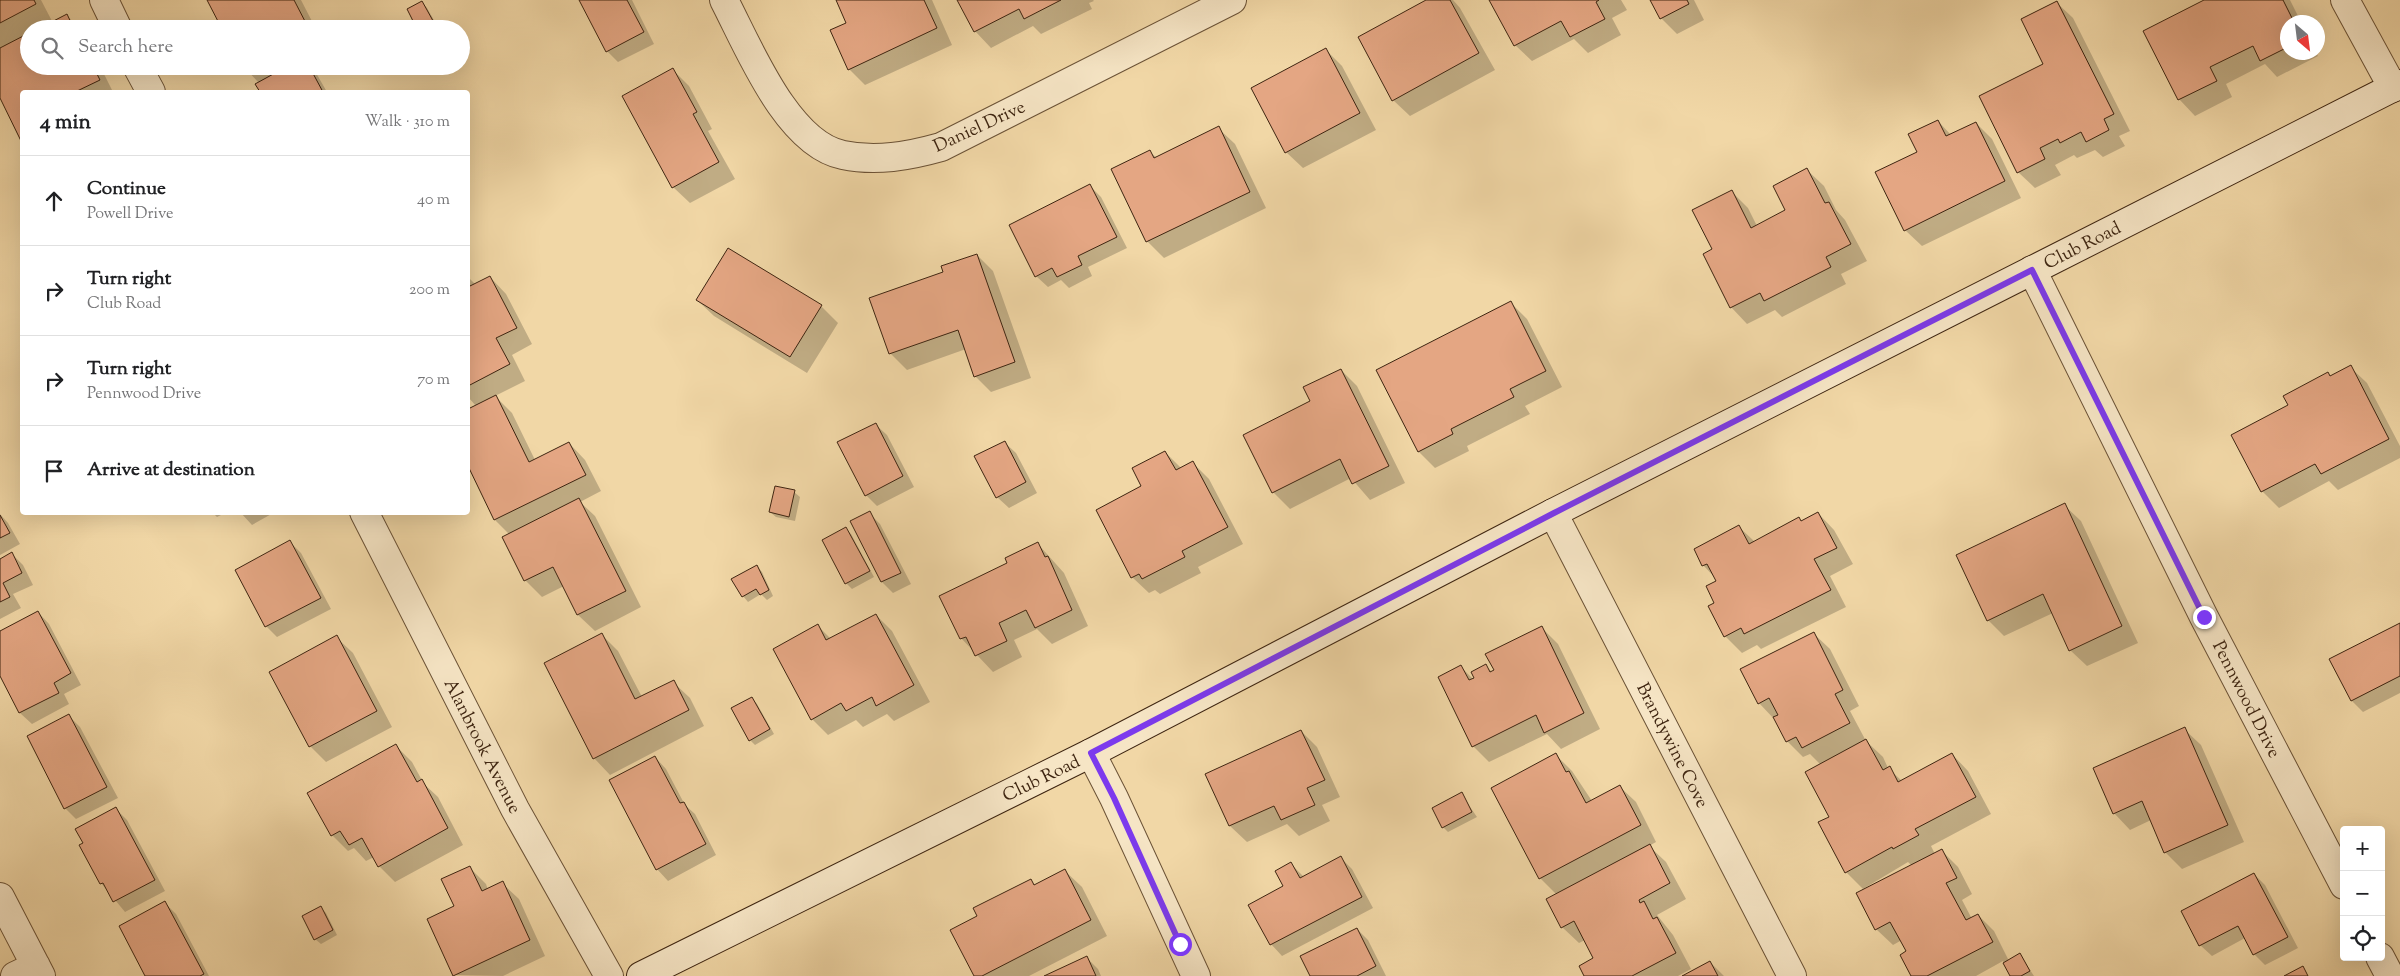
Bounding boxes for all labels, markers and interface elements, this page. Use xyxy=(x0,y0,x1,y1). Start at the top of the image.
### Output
north arrow xyxy=(2280,15,2325,60)
search box xyxy=(20,20,470,75)
icon: search xyxy=(38,34,66,62)
text: Search here xyxy=(78,34,173,61)
street label: Daniel Drive xyxy=(930,95,1030,160)
text: 4 min xyxy=(40,108,91,138)
text: Walk · 310 m xyxy=(365,111,450,134)
text: Continue xyxy=(87,176,166,203)
icon: ahead xyxy=(40,187,68,215)
text: 40 m xyxy=(417,189,450,212)
text: Powell Drive xyxy=(87,203,173,226)
street label: Club Road xyxy=(2040,216,2126,277)
text: Turn right xyxy=(87,266,171,293)
icon: right xyxy=(40,277,68,305)
text: 200 m xyxy=(409,279,450,302)
text: Club Road xyxy=(87,293,161,316)
text: Turn right xyxy=(87,356,171,383)
icon: right xyxy=(40,367,68,395)
text: 70 m xyxy=(417,369,450,392)
text: Pennwood Drive xyxy=(87,383,201,406)
icon: arrive xyxy=(40,457,68,485)
text: Arrive at destination xyxy=(87,457,255,484)
route end xyxy=(2193,606,2216,629)
street label: Pennwood Drive xyxy=(2204,637,2286,763)
street label: Alanbrook Avenue xyxy=(436,675,526,819)
street label: Brandywine Cove xyxy=(1628,679,1714,813)
street label: Club Road xyxy=(999,750,1085,810)
map controls xyxy=(2340,826,2385,961)
button: + xyxy=(2340,826,2385,871)
button: − xyxy=(2340,871,2385,916)
button: locate xyxy=(2340,916,2385,961)
route start xyxy=(1169,933,1192,956)

